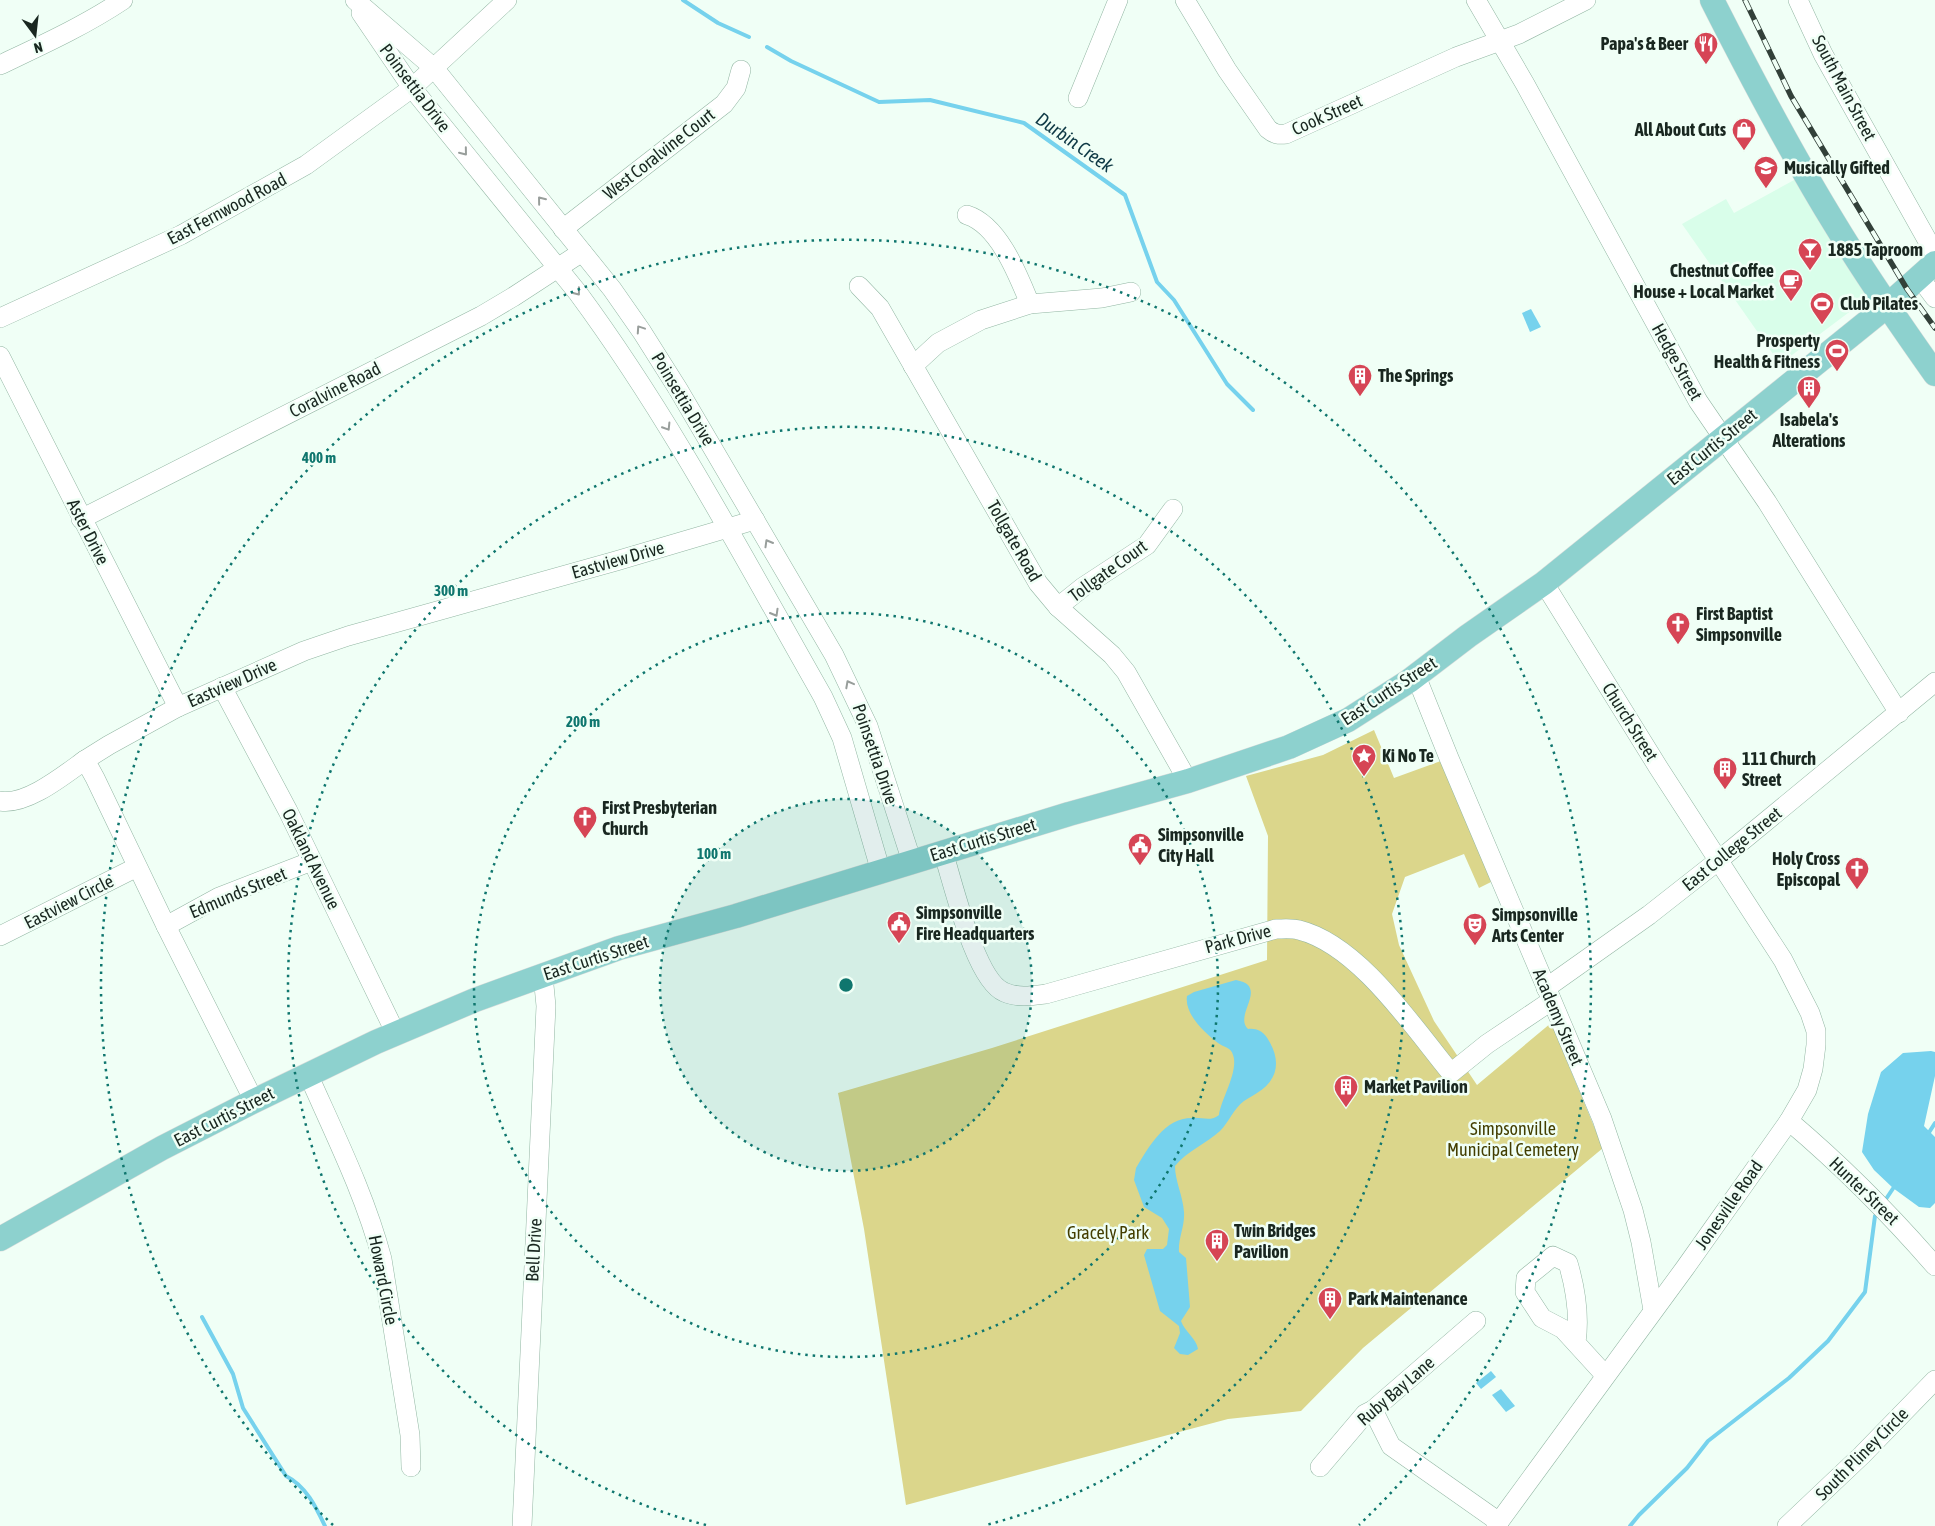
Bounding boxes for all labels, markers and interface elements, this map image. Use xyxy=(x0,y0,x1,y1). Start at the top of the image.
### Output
north arrow xyxy=(10,10,60,60)
restaurant icon: Papa's & Beer xyxy=(1693,31,1719,65)
street label: South Main Street xyxy=(1808,31,1881,144)
place label: Papa's & Beer xyxy=(1601,33,1689,54)
text: N xyxy=(32,39,44,56)
street label: Poinsettia Drive xyxy=(375,40,455,136)
street label: Cook Street xyxy=(1288,90,1365,139)
street label: West Coralvine Court xyxy=(599,104,719,204)
water label: Durbin Creek xyxy=(1032,107,1118,177)
shop icon: All About Cuts xyxy=(1731,117,1757,151)
place label: All About Cuts xyxy=(1634,119,1727,140)
one-way arrow xyxy=(458,146,466,155)
school or university icon: Musically Gifted xyxy=(1753,155,1779,189)
place label: Musically Gifted xyxy=(1784,157,1890,178)
street label: East Fernwood Road xyxy=(164,168,290,249)
one-way arrow xyxy=(538,197,546,206)
bar icon: 1885 Taproom xyxy=(1797,237,1823,271)
place label: 1885 Taproom xyxy=(1828,239,1923,260)
place label: Chestnut Coffee House + Local Market xyxy=(1633,260,1775,302)
cafe icon: Chestnut Coffee House + Local Market xyxy=(1778,268,1804,302)
one-way arrow xyxy=(571,286,580,296)
sports icon: Club Pilates xyxy=(1809,291,1835,325)
place label: Club Pilates xyxy=(1840,293,1919,314)
street label: Hedge Street xyxy=(1648,320,1707,404)
one-way arrow xyxy=(637,325,646,334)
place label: Prosperty Health & Fitness xyxy=(1714,330,1821,372)
sports icon: Prosperty Health & Fitness xyxy=(1824,338,1850,372)
street label: Poinsettia Drive xyxy=(647,348,719,449)
street label: Coralvine Road xyxy=(286,358,384,422)
building icon: The Springs xyxy=(1347,363,1373,397)
place label: The Springs xyxy=(1378,365,1454,386)
building icon: Isabela's Alterations xyxy=(1796,375,1822,409)
street label: East Curtis Street xyxy=(1662,404,1761,489)
place label: Isabela's Alterations xyxy=(1772,409,1846,451)
one-way arrow xyxy=(661,422,671,431)
text: 400 m xyxy=(301,449,336,466)
street label: Aster Drive xyxy=(63,495,114,568)
street label: Tollgate Road xyxy=(983,496,1046,585)
street label: Tollgate Court xyxy=(1065,535,1151,606)
street label: Eastview Drive xyxy=(569,536,667,583)
one-way arrow xyxy=(765,540,775,549)
text: 300 m xyxy=(434,582,468,599)
place label: First Baptist Simpsonville xyxy=(1696,603,1782,645)
one-way arrow xyxy=(769,607,779,616)
church icon: First Baptist Simpsonville xyxy=(1665,611,1691,645)
street label: East Curtis Street xyxy=(1337,652,1440,729)
street label: Eastview Drive xyxy=(184,654,280,712)
street label: Church Street xyxy=(1598,679,1663,765)
one-way arrow xyxy=(845,681,855,690)
street label: Poinsettia Drive xyxy=(848,701,902,807)
text: 200 m xyxy=(566,713,600,730)
place icon: Ki No Te xyxy=(1351,743,1377,777)
place label: Ki No Te xyxy=(1382,745,1434,766)
place label: 111 Church Street xyxy=(1742,748,1816,790)
building icon: 111 Church Street xyxy=(1712,756,1738,790)
place label: First Presbyterian Church xyxy=(602,797,717,839)
street label: East College Street xyxy=(1678,802,1786,895)
street label: Oakland Avenue xyxy=(278,805,345,913)
church icon: First Presbyterian Church xyxy=(572,805,598,839)
street label: East Curtis Street xyxy=(927,813,1038,866)
place label: Simpsonville City Hall xyxy=(1158,824,1244,866)
public building icon: Simpsonville City Hall xyxy=(1127,832,1153,866)
text: 100 m xyxy=(697,845,731,862)
place label: Holy Cross Episcopal xyxy=(1772,848,1841,890)
church icon: Holy Cross Episcopal xyxy=(1844,856,1870,890)
street label: Edmunds Street xyxy=(186,863,290,922)
street label: Eastview Circle xyxy=(21,870,117,933)
place label: Simpsonville Fire Headquarters xyxy=(916,902,1035,944)
place label: Simpsonville Arts Center xyxy=(1491,904,1578,946)
public building icon: Simpsonville Fire Headquarters xyxy=(886,910,912,944)
theatre icon: Simpsonville Arts Center xyxy=(1462,912,1488,946)
street label: Park Drive xyxy=(1203,920,1273,957)
street label: East Curtis Street xyxy=(540,931,651,984)
street label: Academy Street xyxy=(1529,965,1588,1068)
centre of rings xyxy=(837,976,855,994)
building icon: Market Pavilion xyxy=(1333,1074,1359,1108)
place label: Market Pavilion xyxy=(1364,1076,1468,1097)
street label: East Curtis Street xyxy=(170,1082,277,1151)
park label: Simpsonville Municipal Cemetery xyxy=(1447,1118,1579,1160)
street label: Hunter Street xyxy=(1825,1152,1903,1229)
street label: Jonesville Road xyxy=(1690,1156,1767,1253)
street label: Bell Drive xyxy=(521,1218,546,1282)
place label: Twin Bridges Pavilion xyxy=(1234,1220,1316,1262)
park label: Gracely Park xyxy=(1067,1222,1149,1243)
building icon: Twin Bridges Pavilion xyxy=(1204,1228,1230,1262)
street label: Howard Circle xyxy=(365,1233,402,1327)
building icon: Park Maintenance xyxy=(1317,1286,1343,1320)
place label: Park Maintenance xyxy=(1348,1288,1468,1309)
street label: Ruby Bay Lane xyxy=(1353,1352,1438,1430)
street label: South Pliney Circle xyxy=(1811,1403,1912,1504)

